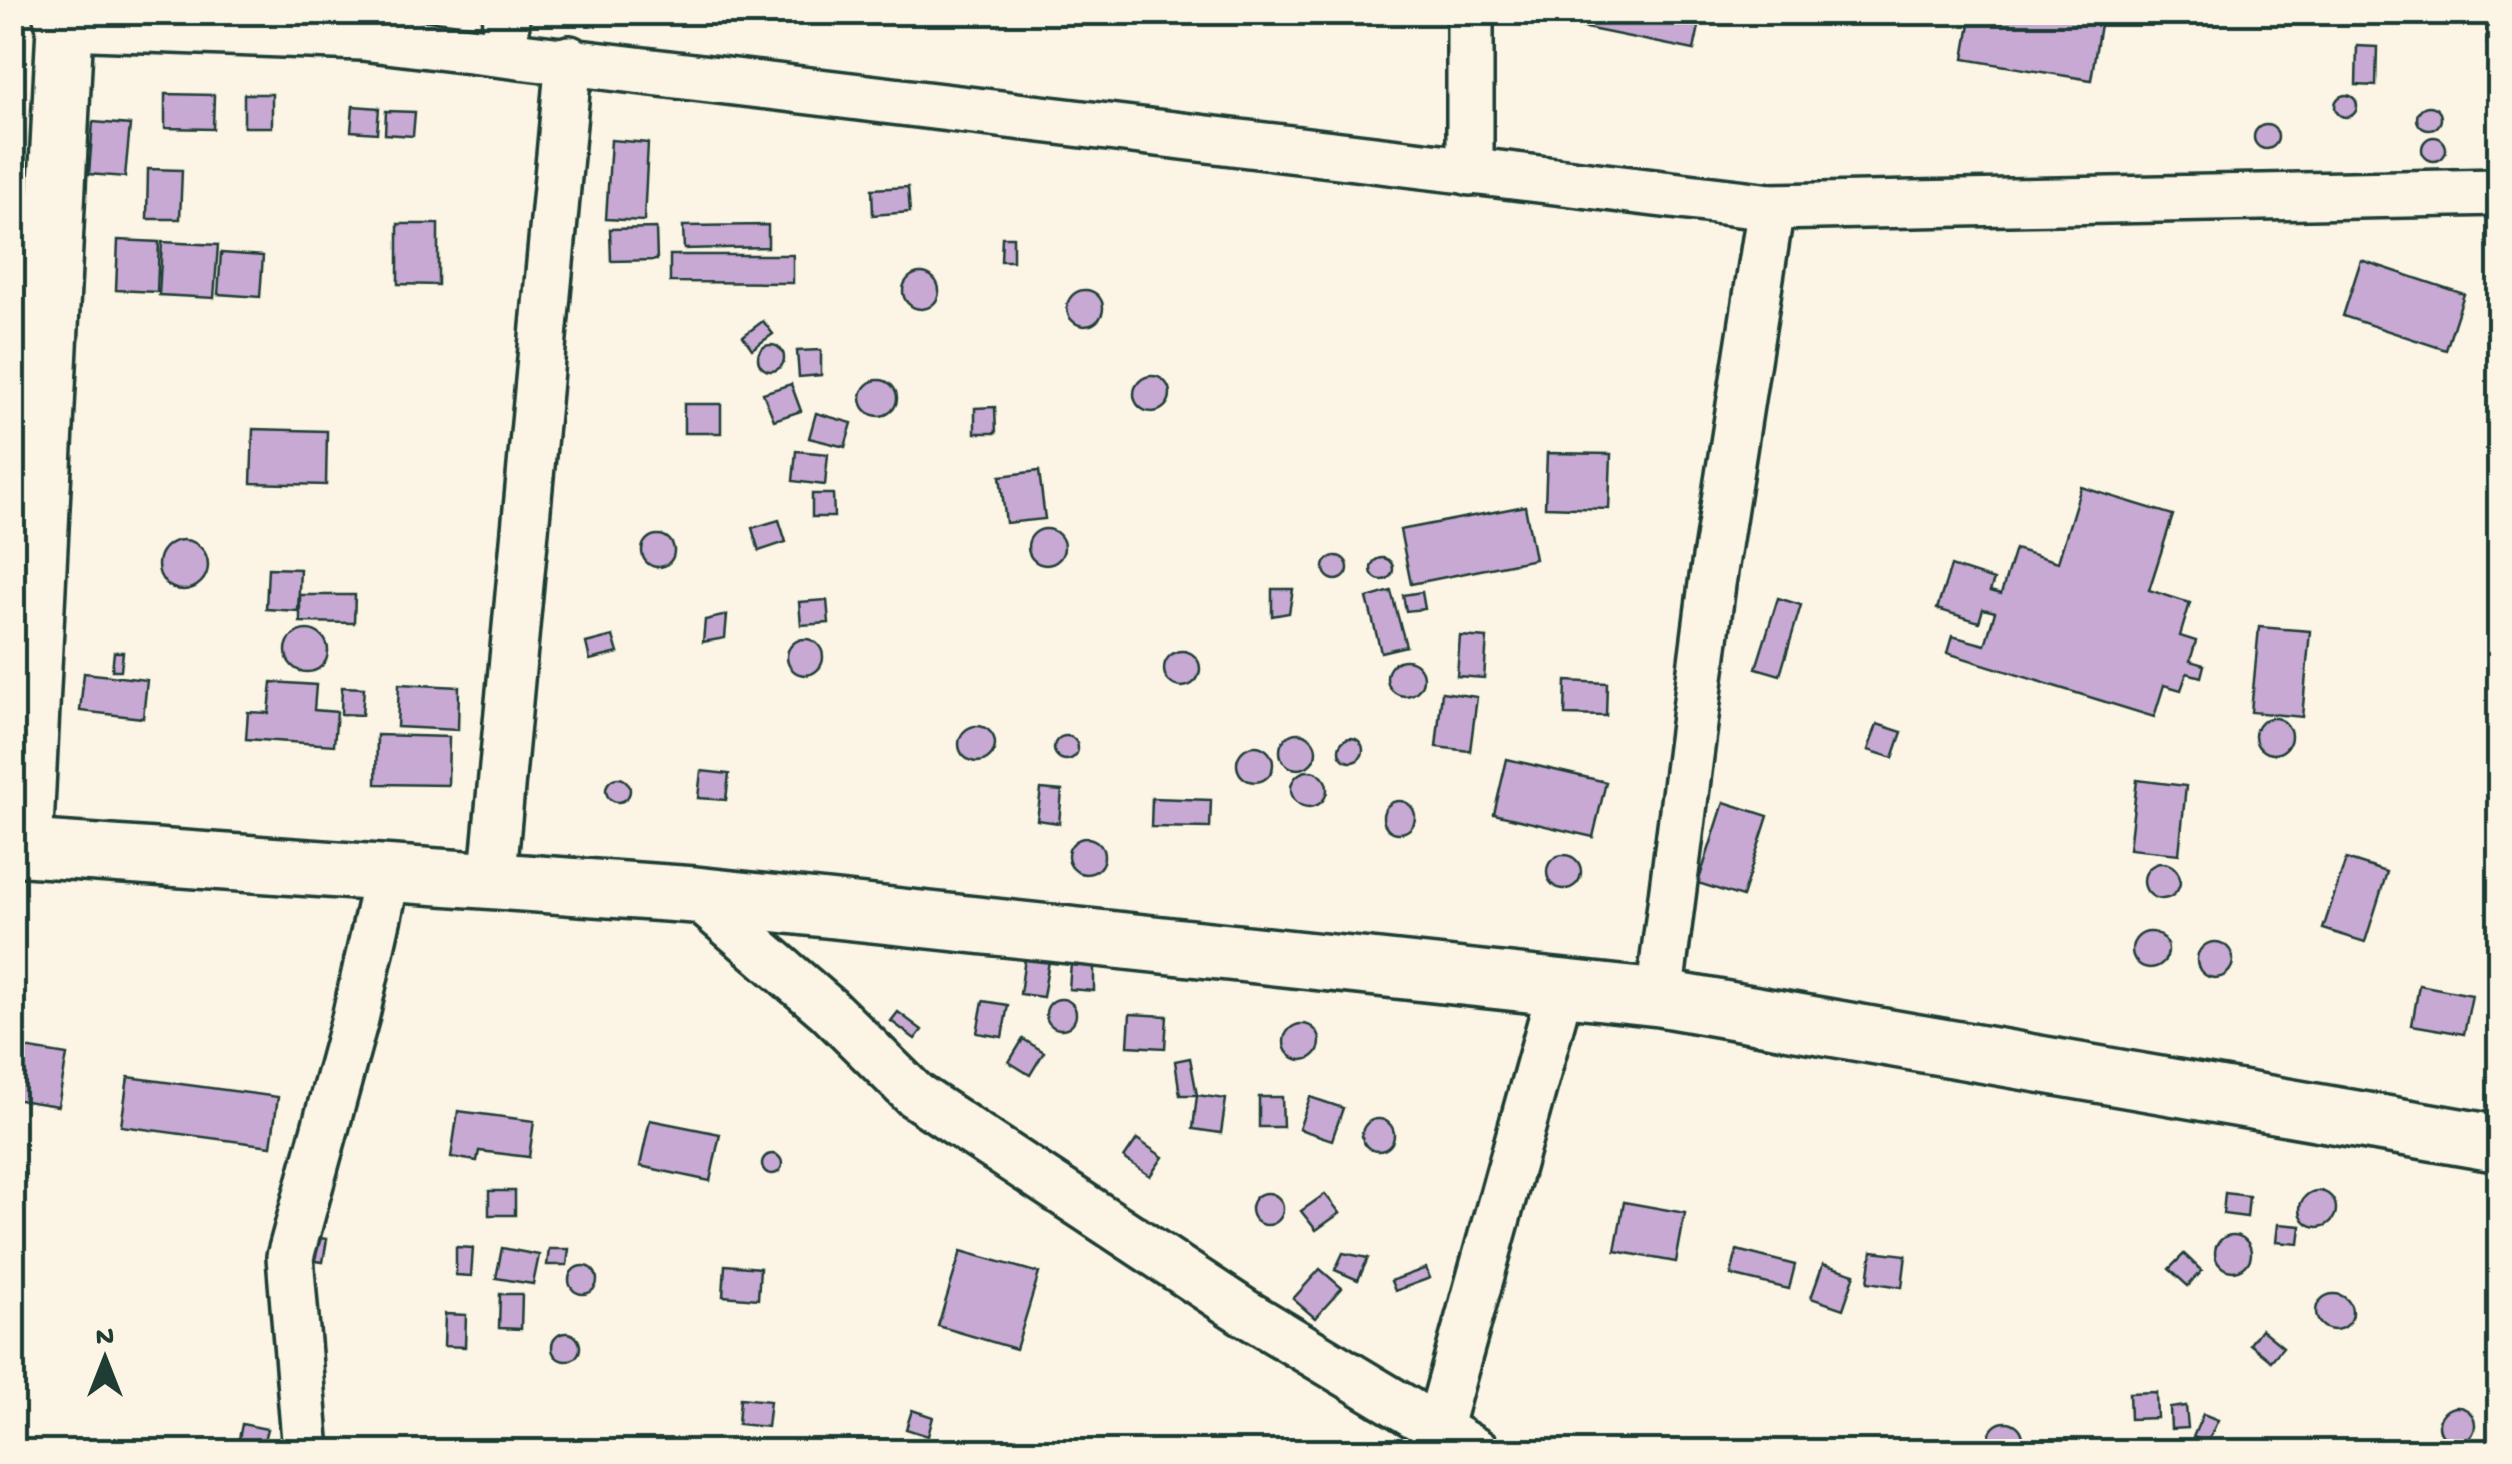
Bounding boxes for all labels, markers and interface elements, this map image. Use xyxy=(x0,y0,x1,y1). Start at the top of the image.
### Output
north arrow xyxy=(55,1309,155,1409)
text: N xyxy=(96,1322,114,1355)

